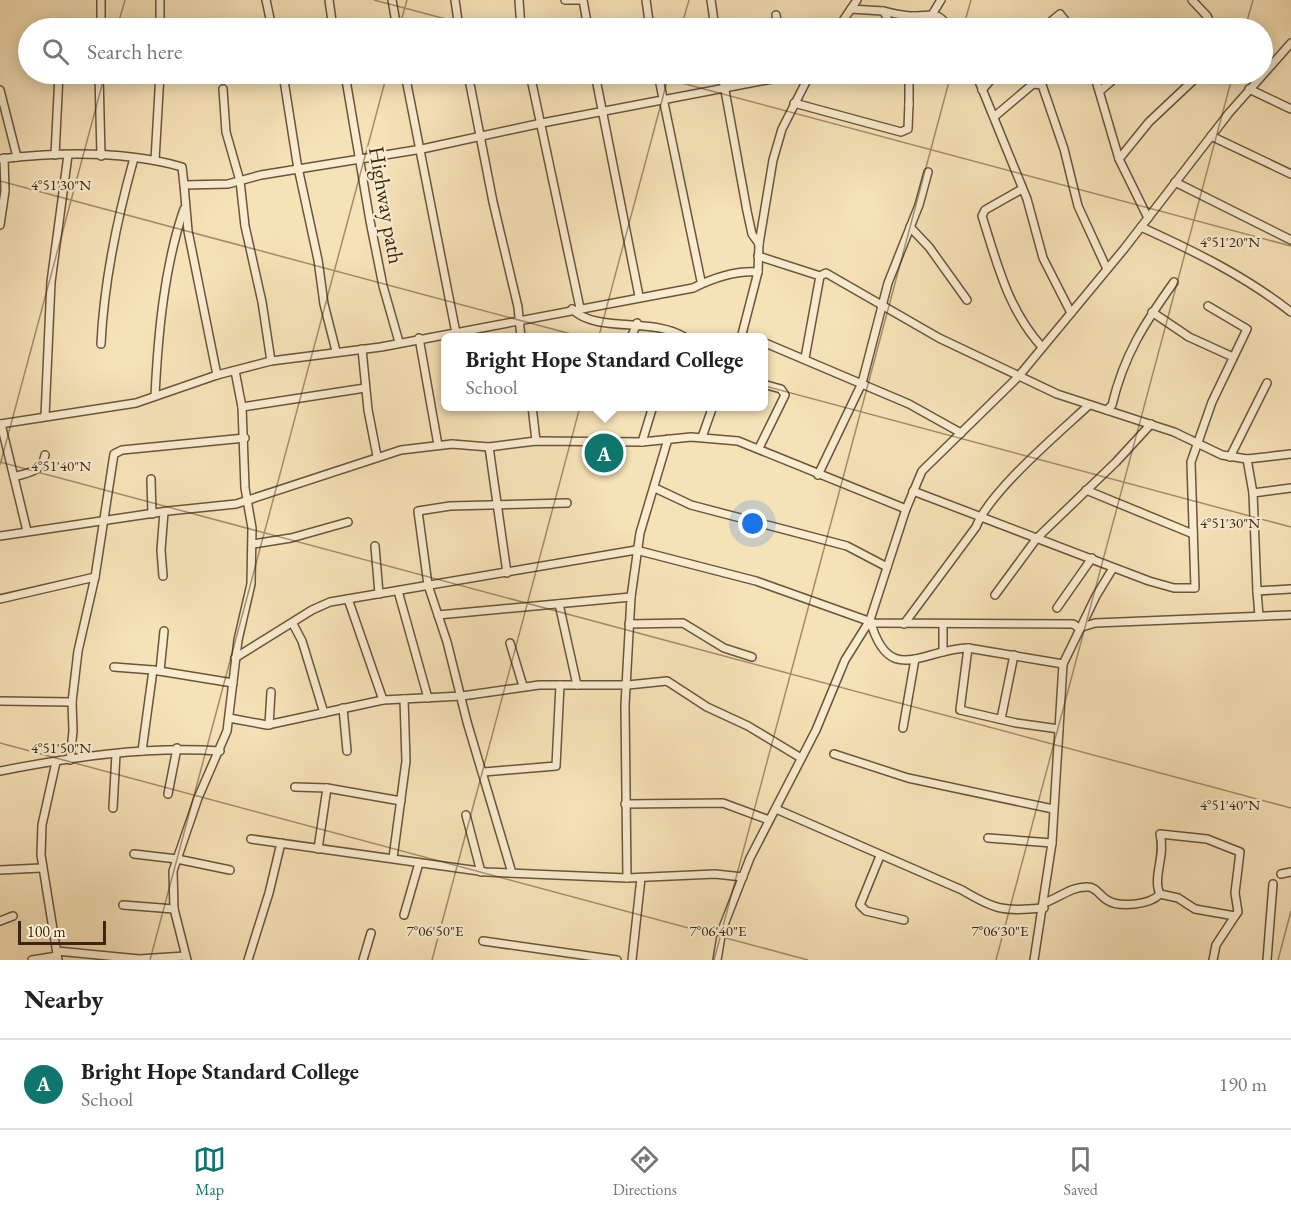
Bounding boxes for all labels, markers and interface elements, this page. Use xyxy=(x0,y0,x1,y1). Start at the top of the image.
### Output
search box xyxy=(18,18,1273,84)
icon: search xyxy=(39,35,72,68)
text: Search here xyxy=(87,37,182,66)
street label: Highway path xyxy=(362,144,411,266)
text: 4°51'30"N xyxy=(31,175,91,194)
text: 4°51'20"N xyxy=(1200,232,1260,251)
popup xyxy=(441,333,768,411)
text: Bright Hope Standard College xyxy=(466,345,743,374)
text: School xyxy=(466,374,518,400)
pin: A xyxy=(584,430,624,476)
text: 4°51'40"N xyxy=(31,456,91,475)
your location xyxy=(738,509,767,538)
text: 4°51'30"N xyxy=(1200,513,1260,532)
text: 4°51'50"N xyxy=(31,738,91,757)
text: 4°51'40"N xyxy=(1200,795,1260,814)
scale bar xyxy=(18,918,106,946)
text: 100 m xyxy=(27,921,66,942)
text: 7°06'50"E xyxy=(407,921,464,940)
text: 7°06'40"E xyxy=(690,921,747,940)
text: 7°06'30"E xyxy=(972,921,1029,940)
text: Nearby xyxy=(24,982,104,1016)
text: Bright Hope Standard College xyxy=(81,1057,359,1086)
text: A xyxy=(36,1071,51,1097)
text: 190 m xyxy=(1219,1071,1267,1097)
text: School xyxy=(81,1086,133,1112)
tab: Map xyxy=(193,1143,226,1200)
tab: Directions xyxy=(613,1143,677,1200)
tab: Saved xyxy=(1063,1143,1098,1200)

